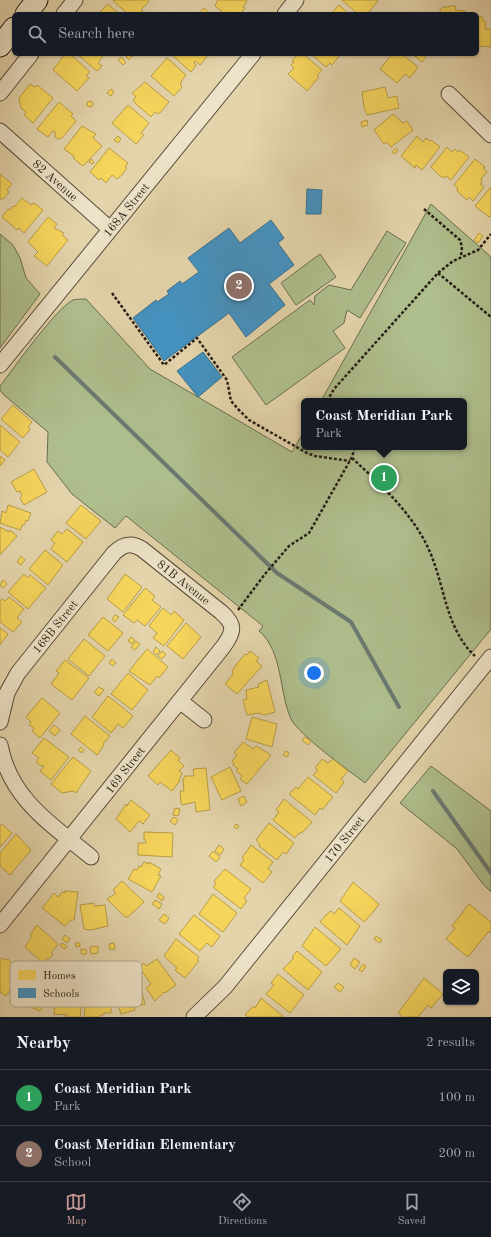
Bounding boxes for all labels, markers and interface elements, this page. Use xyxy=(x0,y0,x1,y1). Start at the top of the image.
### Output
search box xyxy=(12,12,479,56)
icon: search xyxy=(26,23,48,45)
text: Search here xyxy=(58,27,135,42)
street label: 82 Avenue xyxy=(30,158,80,204)
street label: 168A Street xyxy=(102,181,152,240)
pin: 2 xyxy=(226,271,252,301)
popup xyxy=(301,398,467,450)
text: Coast Meridian Park xyxy=(315,409,453,424)
text: Park xyxy=(315,427,342,440)
pin: 1 xyxy=(371,463,397,493)
street label: 81B Avenue xyxy=(154,558,212,608)
street label: 168B Street xyxy=(31,598,81,656)
your location xyxy=(304,663,324,683)
street label: 169 Street xyxy=(104,745,148,796)
street label: 170 Street xyxy=(323,814,367,865)
legend xyxy=(10,961,142,1007)
map controls xyxy=(443,969,479,1005)
button: layers xyxy=(443,969,479,1005)
text: Homes xyxy=(43,971,76,982)
text: Schools xyxy=(43,989,79,1000)
text: Nearby xyxy=(16,1035,71,1052)
text: 2 results xyxy=(426,1036,475,1049)
text: Coast Meridian Park xyxy=(54,1082,192,1097)
text: 1 xyxy=(25,1091,33,1104)
text: 100 m xyxy=(438,1091,475,1104)
text: Park xyxy=(54,1100,81,1113)
text: Coast Meridian Elementary xyxy=(54,1138,236,1153)
text: 2 xyxy=(25,1147,33,1160)
text: 200 m xyxy=(438,1147,475,1160)
text: School xyxy=(54,1156,91,1169)
tab: Map xyxy=(65,1191,87,1229)
tab: Directions xyxy=(218,1191,267,1229)
tab: Saved xyxy=(398,1191,426,1229)

